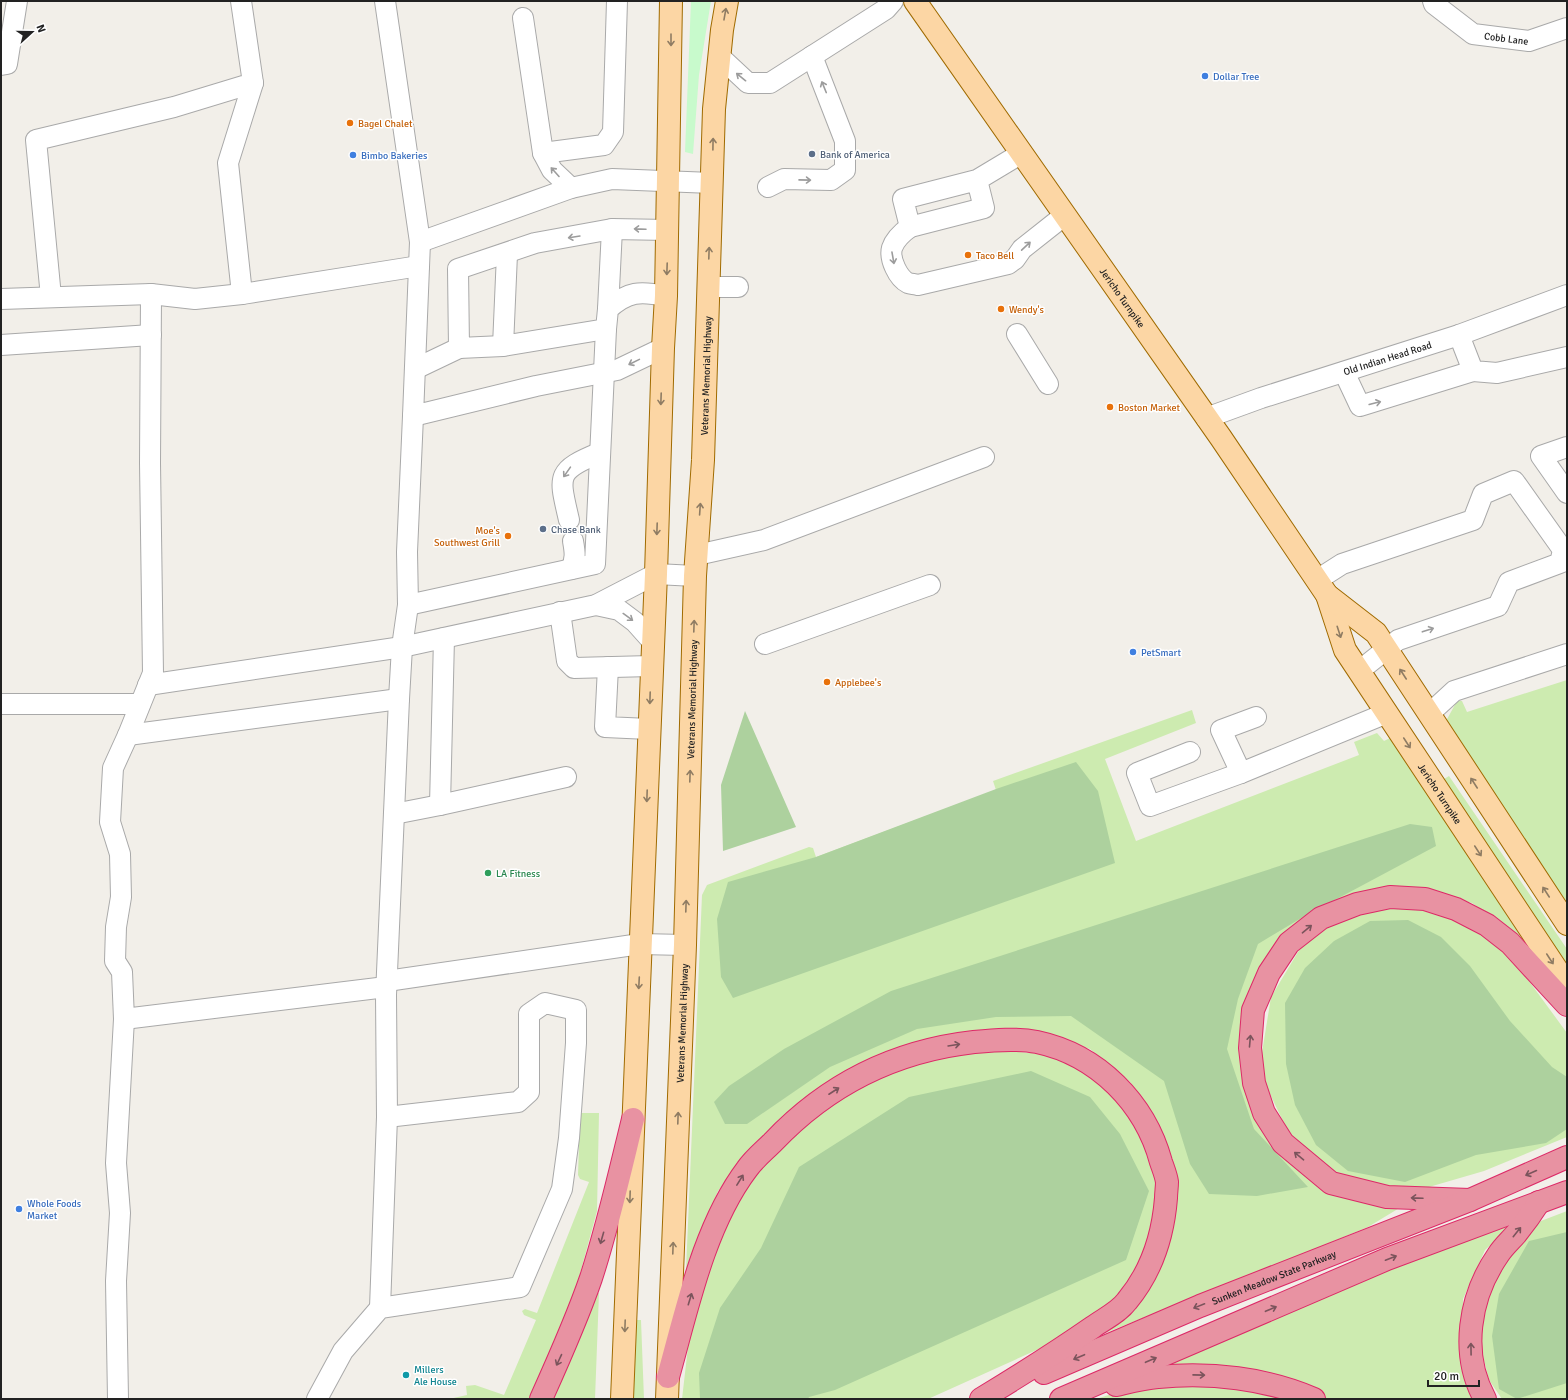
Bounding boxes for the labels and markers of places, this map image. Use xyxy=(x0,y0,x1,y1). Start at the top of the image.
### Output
marker: Dollar Tree xyxy=(1200,71,1210,81)
place label: Dollar Tree xyxy=(1213,71,1259,83)
marker: Bagel Chalet xyxy=(345,118,355,128)
place label: Bagel Chalet xyxy=(358,118,413,130)
marker: Bank of America xyxy=(807,149,817,159)
place label: Bank of America xyxy=(820,149,890,161)
marker: Bimbo Bakeries xyxy=(348,150,358,160)
place label: Bimbo Bakeries xyxy=(361,150,428,162)
marker: Taco Bell xyxy=(963,250,973,260)
place label: Taco Bell xyxy=(976,250,1014,262)
marker: Wendy's xyxy=(996,304,1006,314)
place label: Wendy's xyxy=(1009,304,1045,316)
marker: Boston Market xyxy=(1105,402,1115,412)
place label: Boston Market xyxy=(1118,402,1181,414)
marker: Chase Bank xyxy=(538,524,548,534)
place label: Chase Bank xyxy=(551,524,601,536)
place label: Moe's Southwest Grill xyxy=(434,525,501,549)
marker: Moe's Southwest Grill xyxy=(503,531,513,541)
marker: PetSmart xyxy=(1128,647,1138,657)
place label: PetSmart xyxy=(1141,647,1181,659)
marker: Applebee's xyxy=(822,677,832,687)
place label: Applebee's xyxy=(835,677,882,689)
marker: LA Fitness xyxy=(483,868,493,878)
place label: LA Fitness xyxy=(496,868,541,880)
place label: Whole Foods Market xyxy=(27,1198,82,1222)
marker: Whole Foods Market xyxy=(14,1204,24,1214)
place label: Millers Ale House xyxy=(414,1364,457,1388)
marker: Millers Ale House xyxy=(401,1370,411,1380)

